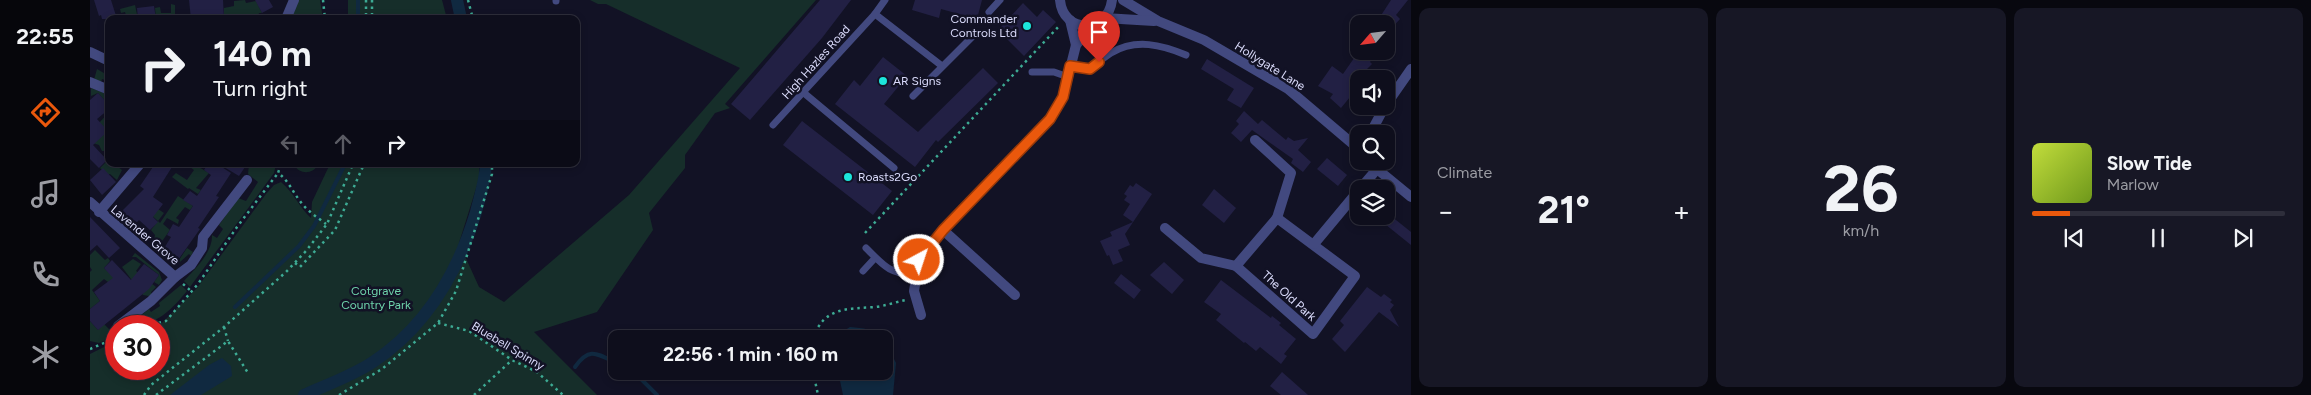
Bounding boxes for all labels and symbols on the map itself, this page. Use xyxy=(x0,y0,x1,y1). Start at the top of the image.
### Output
pin xyxy=(1078,11,1120,62)
place label: Commander Controls Ltd xyxy=(950,12,1017,40)
north arrow xyxy=(1350,15,1395,60)
marker: Commander Controls Ltd xyxy=(1021,20,1033,32)
street label: High Hazles Road xyxy=(779,22,853,102)
street label: Hollygate Lane xyxy=(1232,39,1308,93)
place label: AR Signs xyxy=(893,74,941,88)
marker: AR Signs xyxy=(877,75,889,87)
place label: Roasts2Go xyxy=(858,170,917,184)
marker: Roasts2Go xyxy=(842,171,854,183)
street label: Lavender Grove xyxy=(108,202,182,268)
position arrow xyxy=(892,233,944,285)
street label: The Old Park xyxy=(1259,268,1319,324)
park label: Cotgrave Country Park xyxy=(341,284,411,312)
speed limit sign: 30 xyxy=(105,315,170,380)
street label: Bluebell Spinny xyxy=(469,319,547,373)

